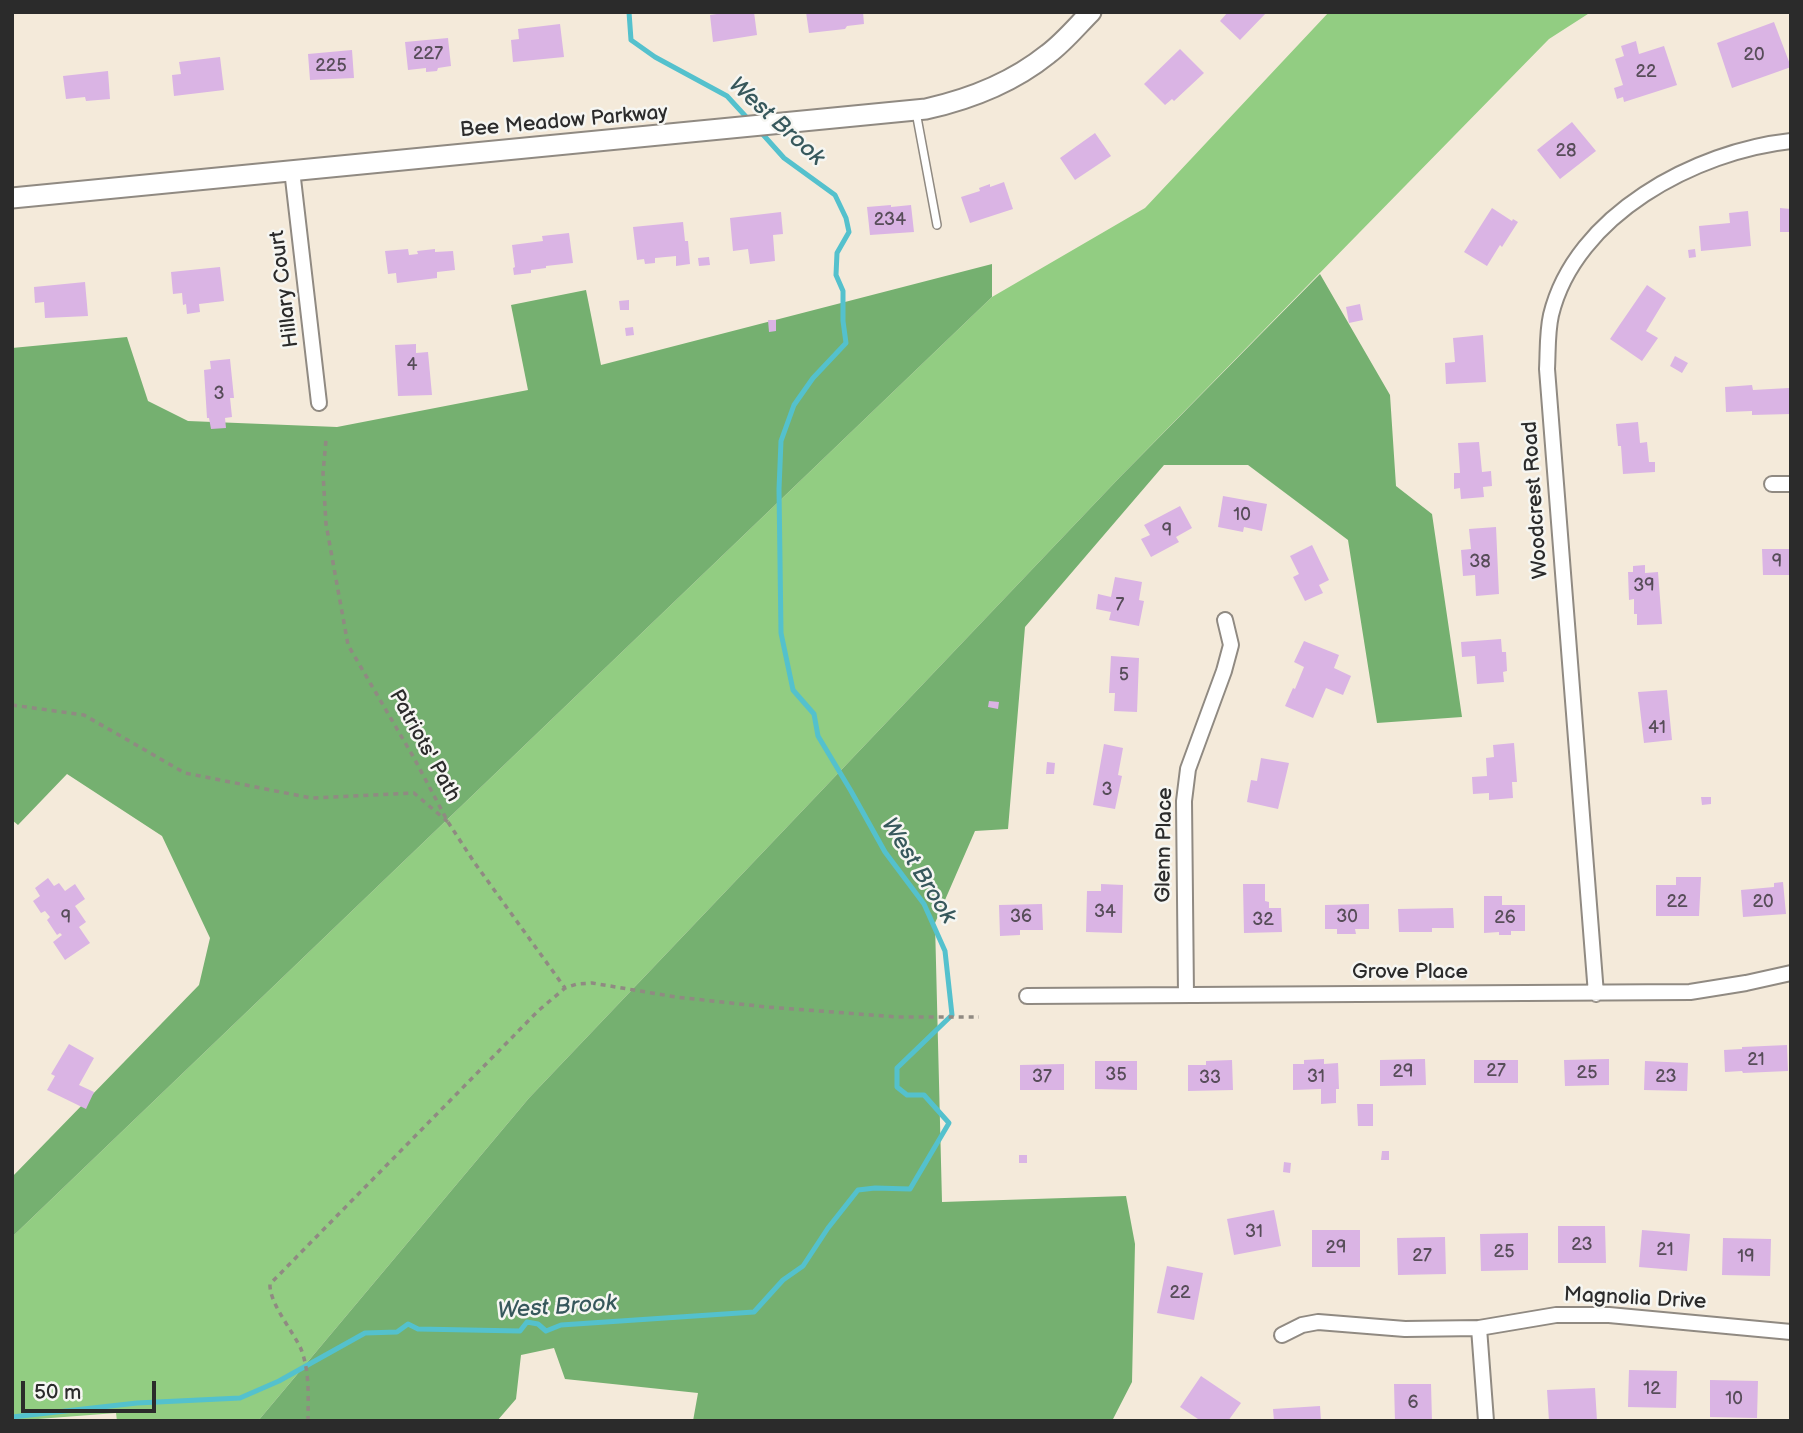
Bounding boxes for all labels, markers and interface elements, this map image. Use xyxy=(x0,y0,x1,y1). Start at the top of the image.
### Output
house number: 227 xyxy=(413,43,443,65)
house number: 20 xyxy=(1743,44,1765,66)
house number: 225 xyxy=(315,55,347,77)
house number: 22 xyxy=(1635,61,1657,83)
water label: West Brook xyxy=(722,72,830,172)
street label: Bee Meadow Parkway xyxy=(459,100,669,144)
house number: 28 xyxy=(1555,140,1577,162)
house number: 234 xyxy=(874,209,906,231)
street label: Hillary Court xyxy=(265,229,305,349)
house number: 4 xyxy=(407,354,417,376)
house number: 3 xyxy=(213,383,225,405)
street label: Woodcrest Road xyxy=(1518,420,1554,580)
house number: 10 xyxy=(1233,504,1251,526)
house number: 9 xyxy=(1162,520,1172,542)
house number: 38 xyxy=(1469,551,1491,573)
house number: 9 xyxy=(1772,551,1782,573)
house number: 39 xyxy=(1633,575,1655,597)
house number: 7 xyxy=(1116,594,1124,616)
house number: 5 xyxy=(1119,664,1129,686)
street label: Patriots' Path xyxy=(383,686,465,806)
house number: 41 xyxy=(1648,717,1666,739)
house number: 3 xyxy=(1101,779,1113,801)
street label: Glenn Place xyxy=(1151,787,1179,903)
water label: West Brook xyxy=(875,813,961,929)
house number: 22 xyxy=(1666,891,1688,913)
house number: 20 xyxy=(1752,891,1774,913)
house number: 34 xyxy=(1094,901,1116,923)
house number: 36 xyxy=(1010,906,1032,928)
house number: 30 xyxy=(1336,906,1358,928)
house number: 9 xyxy=(61,907,71,929)
house number: 26 xyxy=(1494,907,1516,929)
house number: 32 xyxy=(1252,909,1274,931)
street label: Grove Place xyxy=(1352,960,1468,986)
house number: 21 xyxy=(1747,1049,1765,1071)
house number: 27 xyxy=(1486,1060,1506,1082)
house number: 29 xyxy=(1392,1061,1414,1083)
house number: 25 xyxy=(1577,1062,1597,1084)
house number: 35 xyxy=(1105,1064,1127,1086)
house number: 37 xyxy=(1032,1066,1052,1088)
house number: 31 xyxy=(1307,1066,1325,1088)
house number: 23 xyxy=(1655,1066,1677,1088)
house number: 33 xyxy=(1199,1067,1221,1089)
house number: 31 xyxy=(1245,1221,1263,1243)
house number: 23 xyxy=(1571,1234,1593,1256)
house number: 29 xyxy=(1325,1237,1347,1259)
house number: 21 xyxy=(1656,1239,1674,1261)
house number: 25 xyxy=(1494,1241,1514,1263)
house number: 27 xyxy=(1412,1245,1432,1267)
house number: 19 xyxy=(1737,1246,1755,1268)
house number: 22 xyxy=(1169,1282,1191,1304)
street label: Magnolia Drive xyxy=(1563,1283,1707,1315)
water label: West Brook xyxy=(496,1290,618,1326)
scale bar xyxy=(24,1366,159,1410)
house number: 12 xyxy=(1643,1378,1661,1400)
text: 50 m xyxy=(34,1380,81,1405)
house number: 10 xyxy=(1725,1388,1743,1410)
house number: 6 xyxy=(1408,1392,1418,1414)

